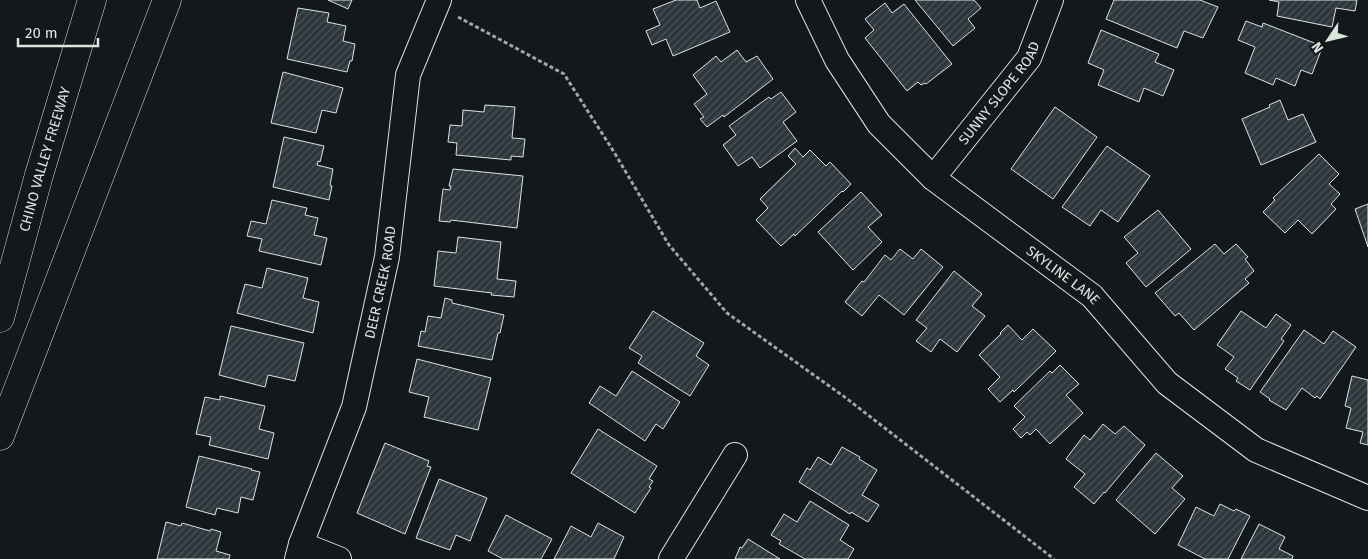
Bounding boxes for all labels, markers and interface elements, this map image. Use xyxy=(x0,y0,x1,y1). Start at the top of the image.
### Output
scale bar xyxy=(18,15,98,47)
north arrow xyxy=(1303,15,1353,65)
text: 20 m xyxy=(25,24,58,42)
text: N xyxy=(1308,38,1327,56)
street label: SUNNY SLOPE ROAD xyxy=(955,39,1043,148)
street label: CHINO VALLEY FREEWAY xyxy=(16,85,74,234)
street label: DEER CREEK ROAD xyxy=(361,225,400,340)
street label: SKYLINE LANE xyxy=(1023,242,1103,308)

